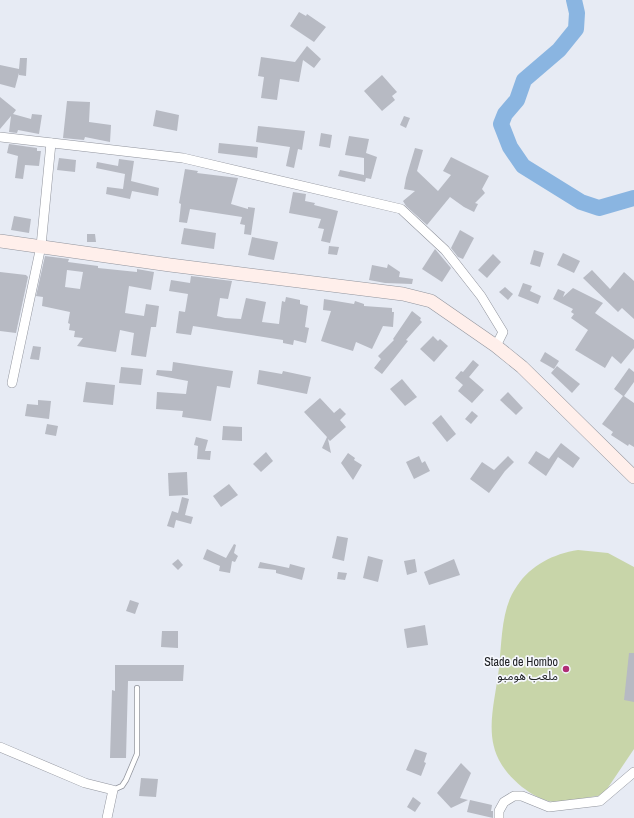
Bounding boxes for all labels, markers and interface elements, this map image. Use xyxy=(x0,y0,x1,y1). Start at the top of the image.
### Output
place label: Stade de Hombo ملعب هومبو xyxy=(484,654,558,684)
marker: Stade de Hombo ملعب هومبو xyxy=(561,664,571,674)

